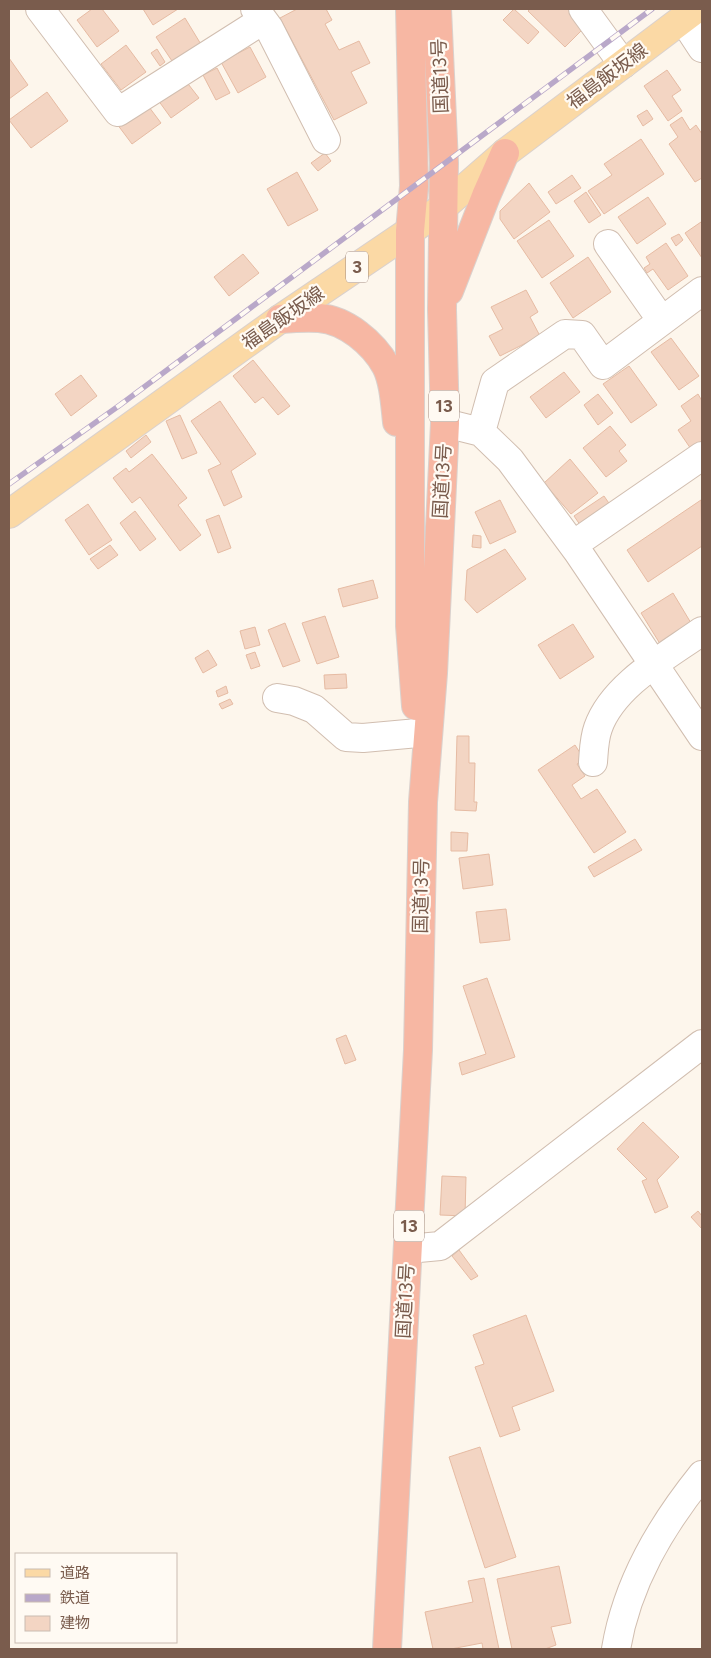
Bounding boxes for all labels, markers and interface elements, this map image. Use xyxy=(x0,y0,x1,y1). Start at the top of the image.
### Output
street label: 国道13号 xyxy=(427,38,453,114)
street label: 福島飯坂線 xyxy=(562,38,652,114)
road number: 3 xyxy=(346,252,368,282)
street label: 福島飯坂線 xyxy=(237,281,329,355)
road number: 13 xyxy=(429,391,459,422)
street label: 国道13号 xyxy=(429,443,455,519)
street label: 国道13号 xyxy=(409,858,433,934)
road number: 13 xyxy=(394,1210,424,1242)
street label: 国道13号 xyxy=(392,1263,418,1339)
legend xyxy=(15,1553,178,1643)
text: 道路 xyxy=(60,1564,90,1582)
text: 鉄道 xyxy=(60,1589,90,1607)
text: 建物 xyxy=(60,1614,90,1632)

